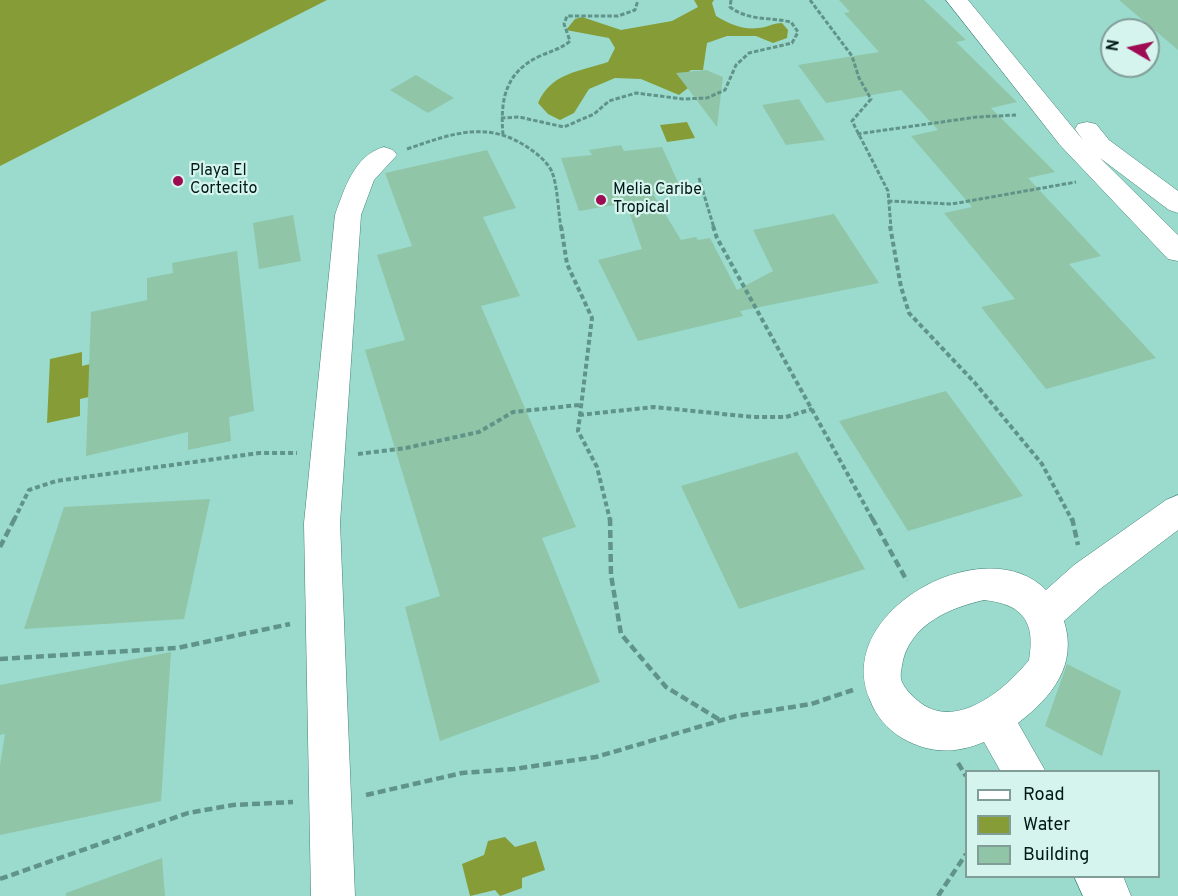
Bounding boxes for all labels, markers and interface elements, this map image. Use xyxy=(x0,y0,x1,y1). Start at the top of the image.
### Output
north arrow xyxy=(1100,18,1160,78)
text: N xyxy=(1103,38,1125,53)
place label: Playa El Cortecito xyxy=(190,162,257,200)
marker: Playa El Cortecito xyxy=(171,174,185,188)
place label: Melia Caribe Tropical xyxy=(613,181,702,219)
marker: Melia Caribe Tropical xyxy=(594,193,608,207)
legend xyxy=(965,770,1160,878)
text: Road xyxy=(1023,784,1065,807)
text: Water xyxy=(1023,814,1070,837)
text: Building xyxy=(1023,844,1089,867)

